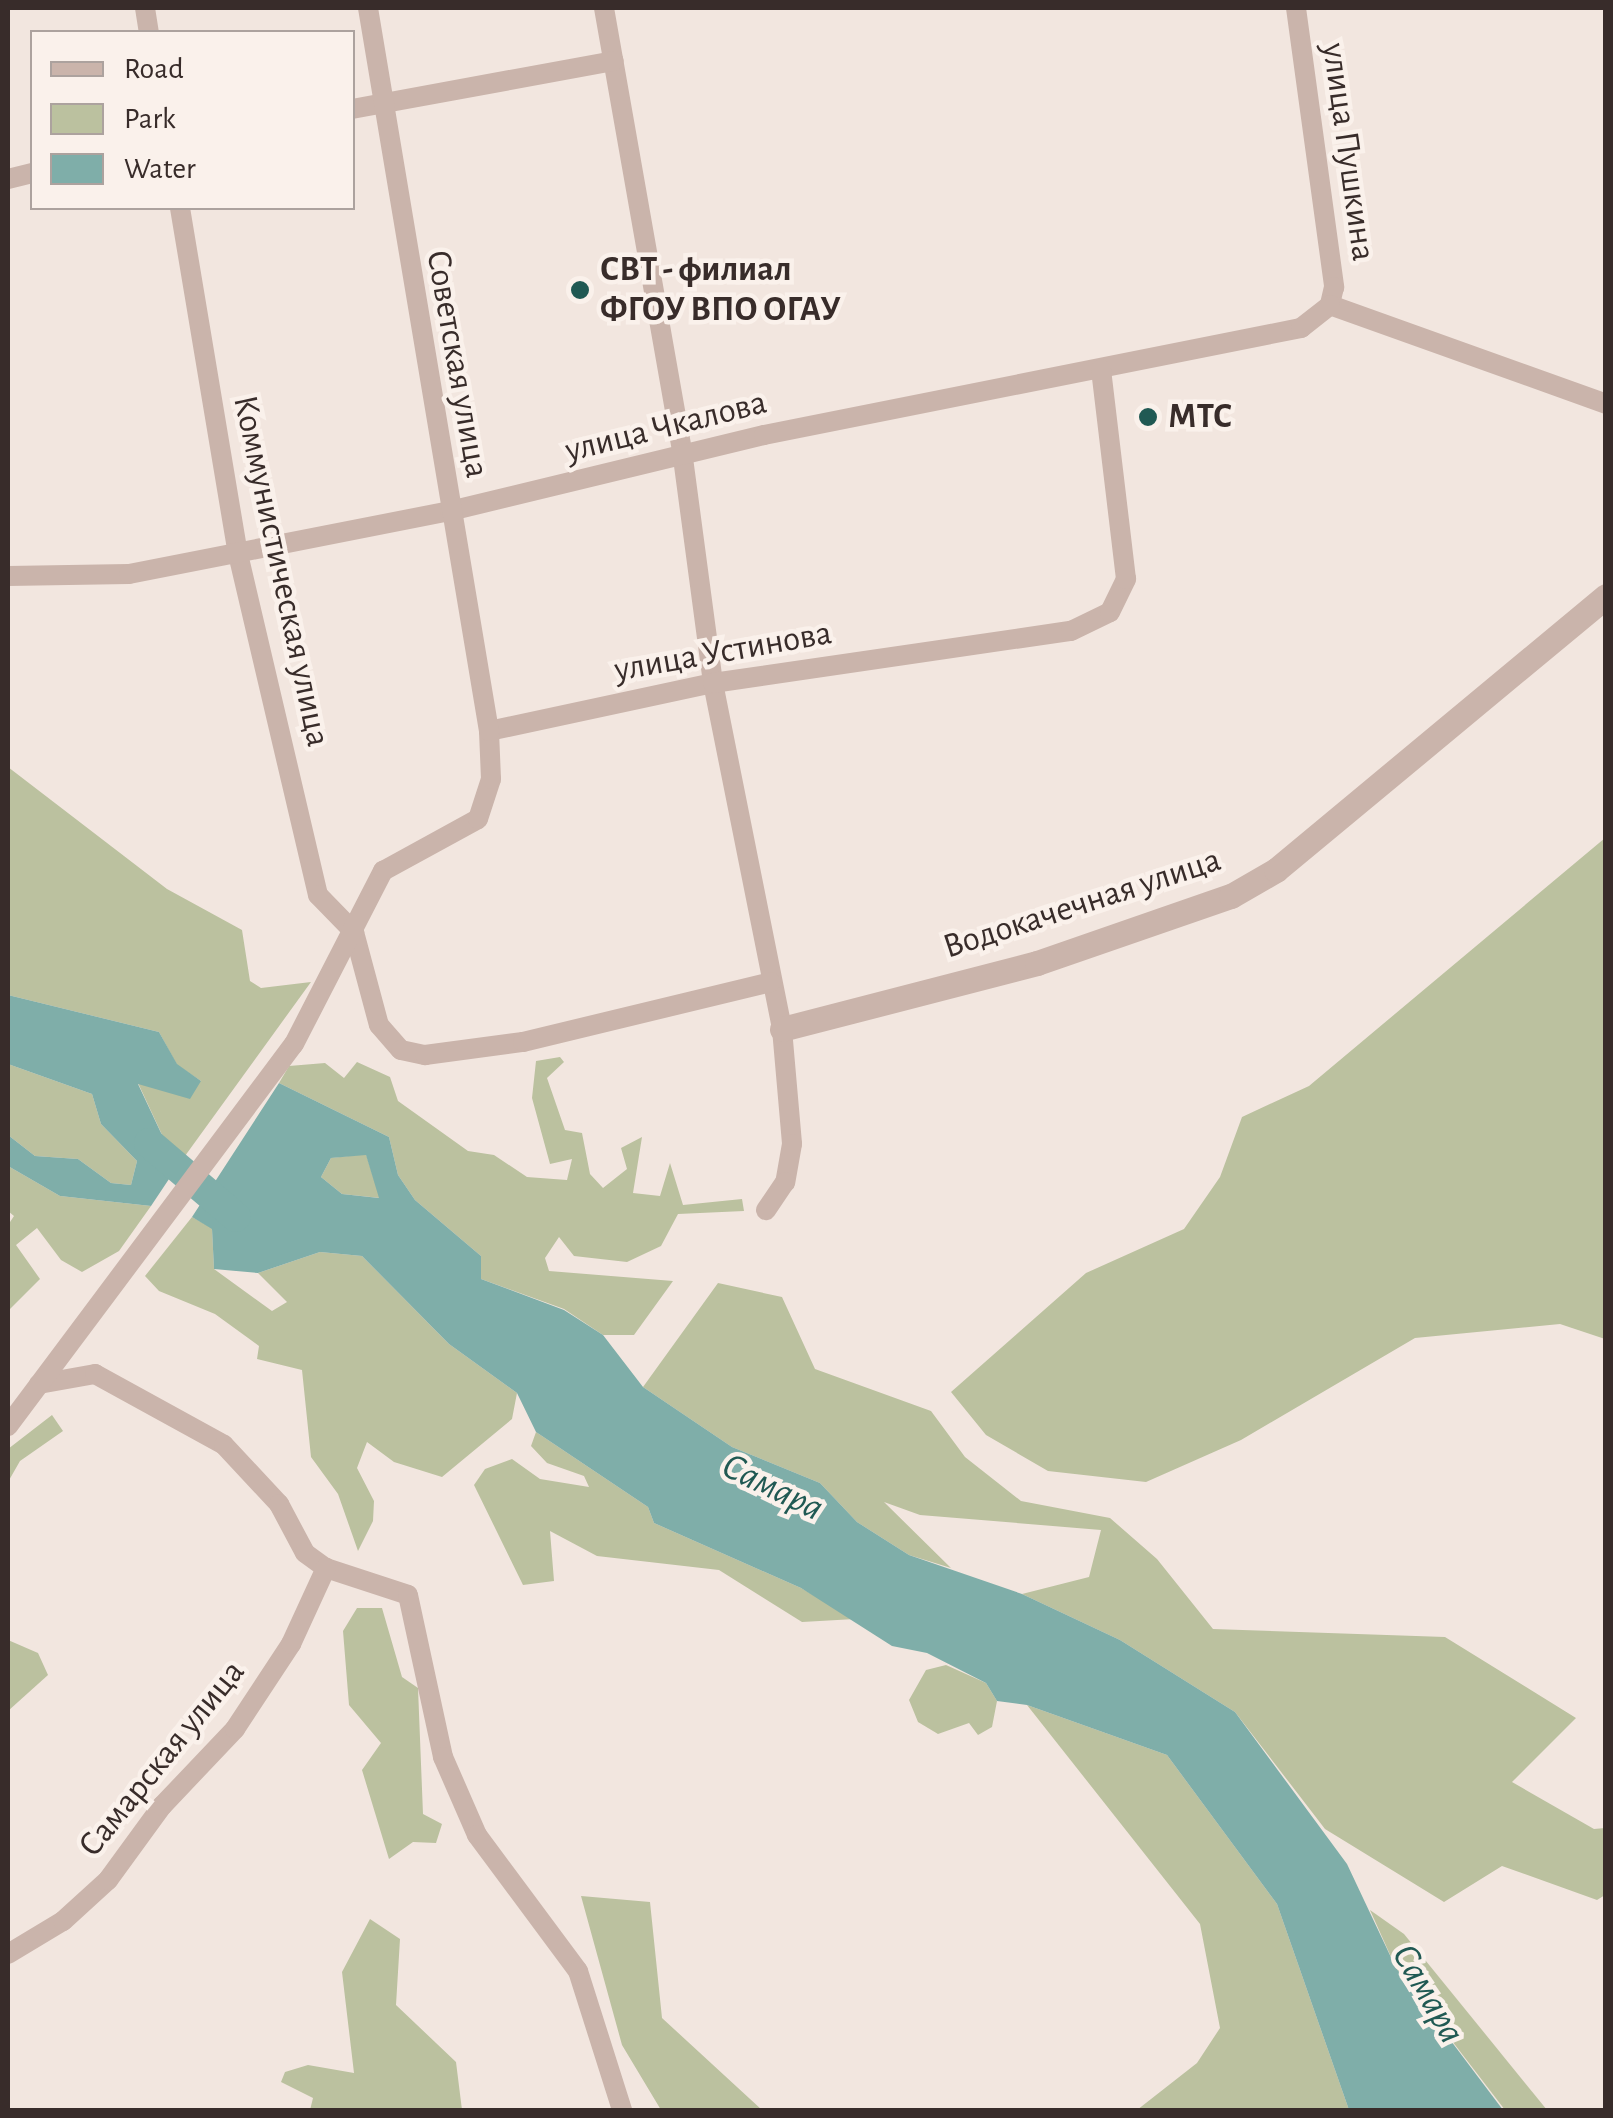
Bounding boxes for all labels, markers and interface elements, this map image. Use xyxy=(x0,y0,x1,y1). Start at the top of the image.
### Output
legend xyxy=(30,30,355,210)
street label: улица Пушкина xyxy=(1312,40,1384,264)
text: Road xyxy=(124,54,184,84)
text: Park xyxy=(124,104,176,134)
text: Water xyxy=(124,154,196,184)
street label: Советская улица xyxy=(416,247,498,481)
place label: СВТ - филиал ФГОУ ВПО ОГАУ xyxy=(600,249,841,331)
marker: СВТ - филиал ФГОУ ВПО ОГАУ xyxy=(569,279,591,301)
street label: улица Чкалова xyxy=(561,382,771,472)
street label: Коммунистическая улица xyxy=(223,392,339,750)
place label: МТС xyxy=(1168,396,1232,438)
marker: МТС xyxy=(1137,406,1159,428)
street label: улица Устинова xyxy=(611,612,835,692)
street label: Водокачечная улица xyxy=(938,839,1226,969)
water label: Самара xyxy=(714,1444,830,1532)
street label: Самарская улица xyxy=(70,1652,254,1866)
water label: Самара xyxy=(1380,1936,1474,2052)

